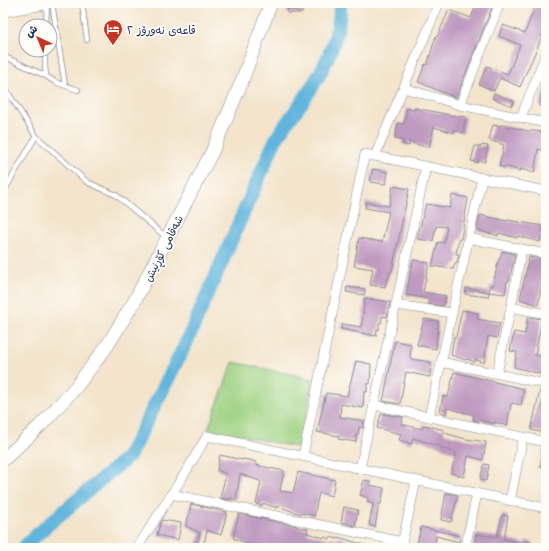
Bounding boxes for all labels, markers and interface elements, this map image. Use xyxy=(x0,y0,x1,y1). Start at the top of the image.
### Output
north arrow xyxy=(18,18,58,58)
hotel icon: قاعەی نەورۆز ٢ xyxy=(102,18,124,46)
text: ش xyxy=(20,20,41,41)
place label: قاعەی نەورۆز ٢ xyxy=(127,21,196,38)
street label: شەقامی کۆڕنیش xyxy=(139,212,188,285)

